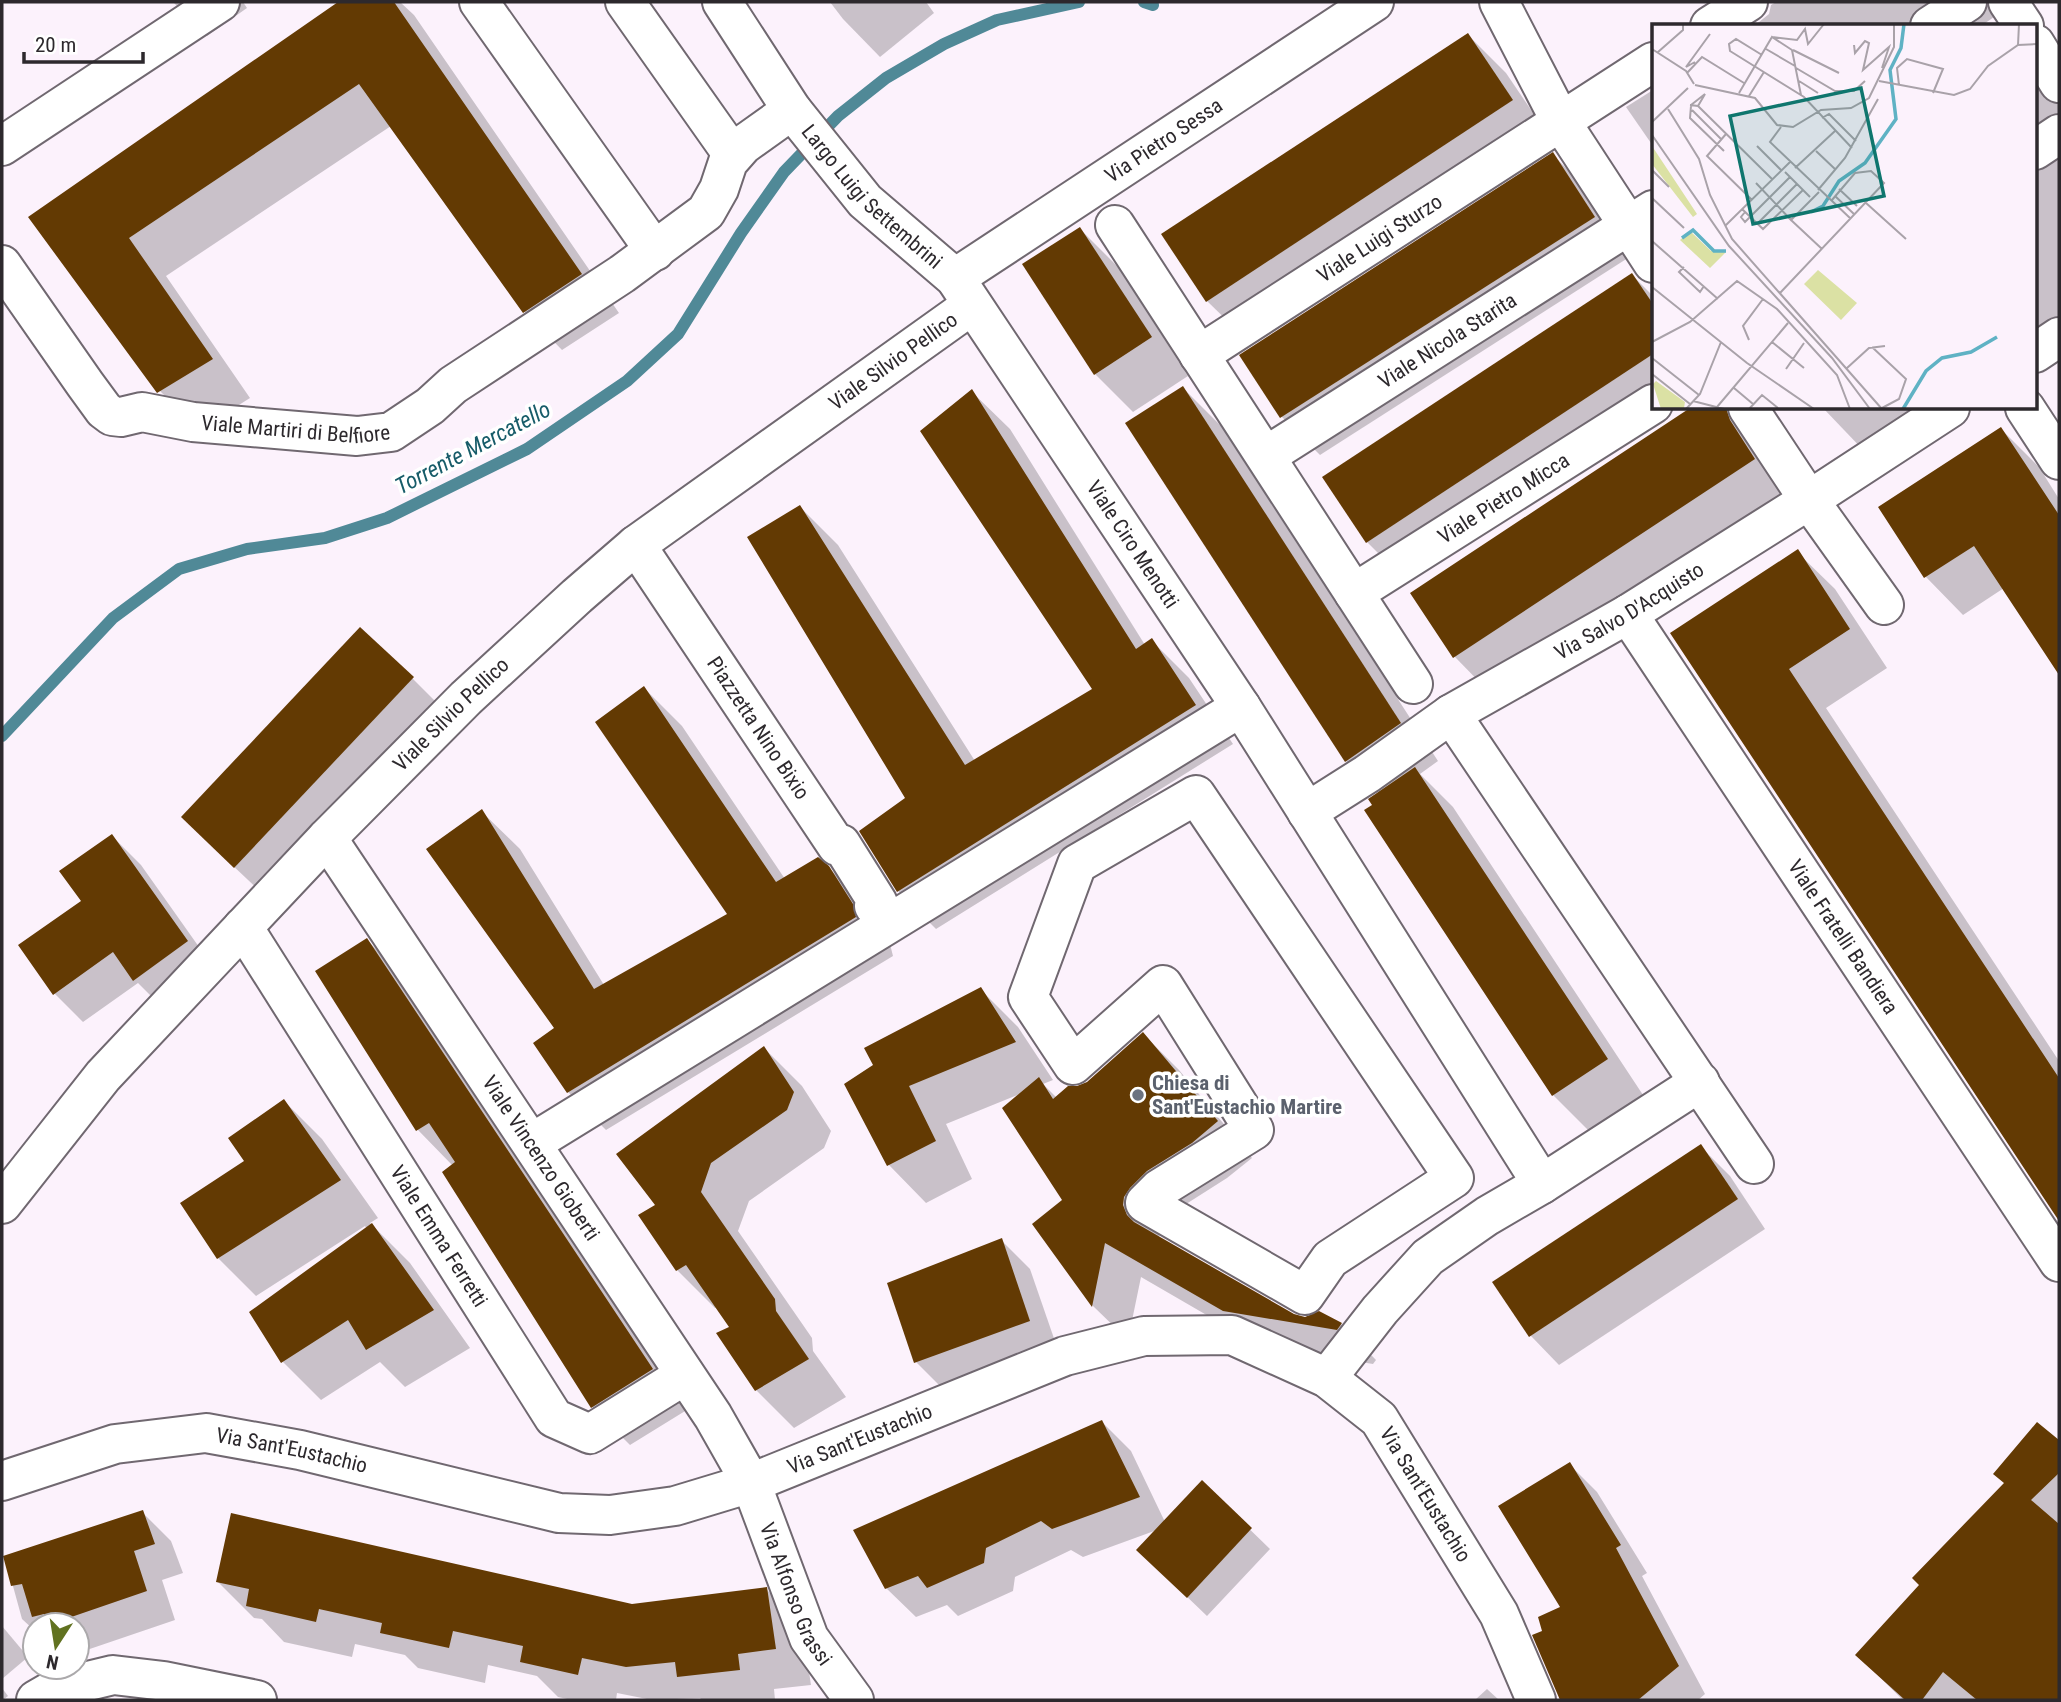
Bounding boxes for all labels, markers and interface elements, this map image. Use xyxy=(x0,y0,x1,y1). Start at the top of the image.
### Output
scale bar xyxy=(24,21,144,65)
inset map xyxy=(1652,24,2036,410)
text: 20 m xyxy=(35,33,76,57)
street label: Via Pietro Sessa xyxy=(1101,93,1227,188)
street label: Largo Luigi Settembrini xyxy=(797,120,947,274)
street label: Viale Luigi Sturzo xyxy=(1313,189,1447,288)
street label: Viale Nicola Starita xyxy=(1374,288,1521,393)
street label: Viale Silvio Pellico xyxy=(824,307,962,415)
water label: Torrente Mercatello xyxy=(391,396,555,500)
street label: Viale Martiri di Belfiore xyxy=(200,411,391,448)
street label: Viale Pietro Micca xyxy=(1434,448,1574,549)
street label: Viale Ciro Menotti xyxy=(1082,476,1184,613)
street label: Via Salvo D'Acquisto xyxy=(1550,557,1708,665)
street label: Piazzetta Nino Bixio xyxy=(702,652,814,804)
street label: Viale Silvio Pellico xyxy=(388,653,514,776)
street label: Viale Fratelli Bandiera xyxy=(1783,855,1903,1019)
street label: Viale Vincenzo Gioberti xyxy=(477,1071,604,1245)
place label: Chiesa di Sant'Eustachio Martire xyxy=(1152,1071,1342,1119)
marker: Chiesa di Sant'Eustachio Martire xyxy=(1130,1087,1146,1103)
street label: Viale Emma Ferretti xyxy=(385,1161,492,1311)
street label: Via Sant'Eustachio xyxy=(784,1399,936,1479)
street label: Via Sant'Eustachio xyxy=(214,1423,370,1478)
street label: Via Sant'Eustachio xyxy=(1375,1423,1476,1566)
street label: Via Alfonso Grassi xyxy=(755,1519,837,1670)
north arrow xyxy=(21,1611,91,1681)
text: N xyxy=(44,1650,61,1675)

